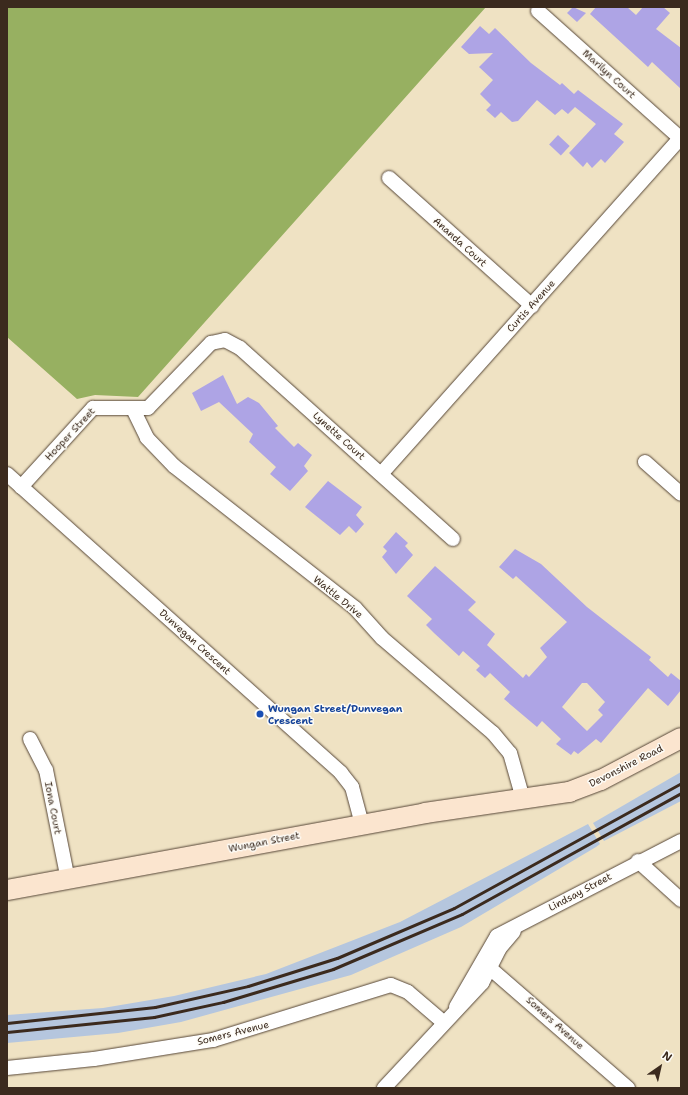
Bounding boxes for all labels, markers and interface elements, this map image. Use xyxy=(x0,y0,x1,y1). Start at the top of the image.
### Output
street label: Marilyn Court xyxy=(580,47,638,101)
street label: Ananda Court xyxy=(431,215,489,269)
street label: Curtis Avenue xyxy=(504,277,558,335)
street label: Hooper Street xyxy=(42,405,98,463)
street label: Lynette Court xyxy=(310,409,368,463)
street label: Wattle Drive xyxy=(311,573,365,621)
street label: Dunvegan Crescent xyxy=(157,607,233,677)
place label: Wungan Street/Dunvegan Crescent xyxy=(268,702,402,726)
marker: Wungan Street/Dunvegan Crescent xyxy=(255,709,265,719)
street label: Devonshire Road xyxy=(587,742,665,790)
street label: Iona Court xyxy=(42,781,64,835)
street label: Wungan Street xyxy=(227,829,301,855)
street label: Lindsay Street xyxy=(546,870,614,914)
street label: Somers Avenue xyxy=(524,994,586,1052)
street label: Somers Avenue xyxy=(196,1018,270,1048)
north arrow xyxy=(640,1047,680,1087)
text: N xyxy=(659,1048,675,1065)

